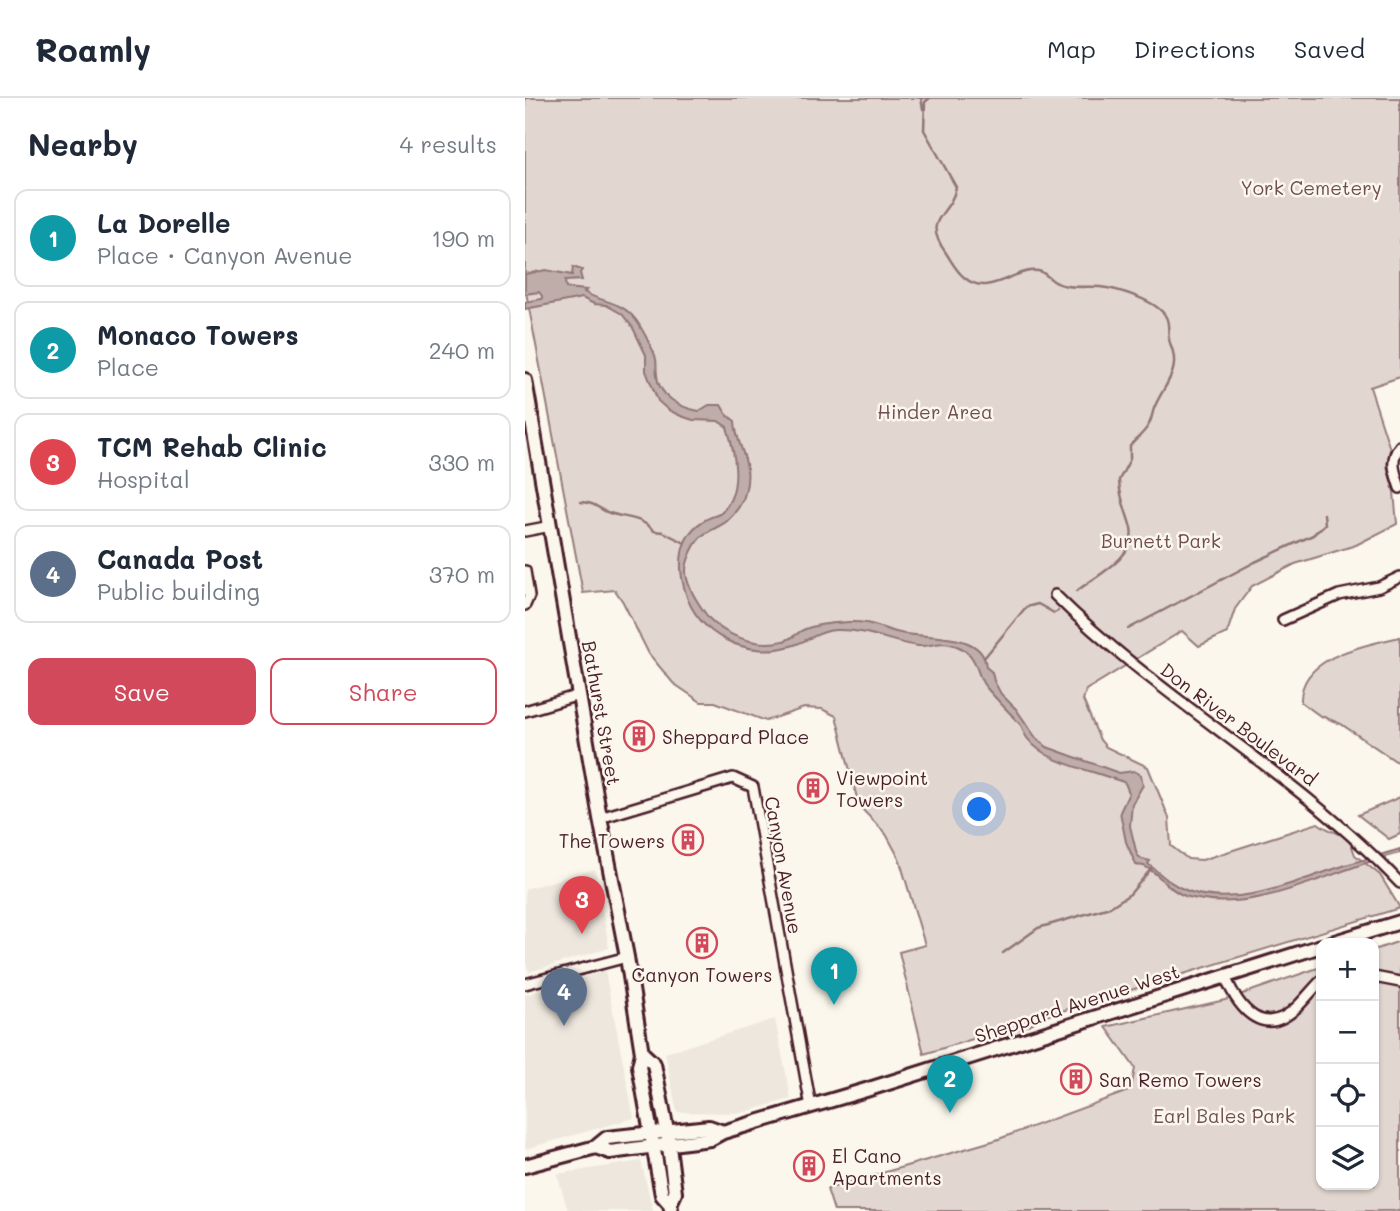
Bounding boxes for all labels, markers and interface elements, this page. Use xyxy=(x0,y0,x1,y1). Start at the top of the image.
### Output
text: Roamly xyxy=(35,27,151,70)
text: Map xyxy=(1047,33,1096,64)
text: Directions xyxy=(1134,33,1256,64)
text: Saved xyxy=(1294,33,1365,64)
text: Nearby xyxy=(28,124,138,164)
text: 4 results xyxy=(400,129,497,159)
park label: York Cemetery xyxy=(1240,175,1382,200)
text: La Dorelle xyxy=(97,206,230,240)
text: 1 xyxy=(48,223,58,253)
text: 190 m xyxy=(431,223,495,253)
text: Place · Canyon Avenue xyxy=(97,240,352,270)
text: Monaco Towers xyxy=(97,318,299,352)
text: 2 xyxy=(47,335,59,365)
text: 240 m xyxy=(429,335,495,365)
text: Place xyxy=(97,352,159,382)
park label: Hinder Area xyxy=(877,399,993,424)
text: TCM Rehab Clinic xyxy=(97,430,327,464)
text: 3 xyxy=(46,447,60,477)
text: 330 m xyxy=(428,447,495,477)
text: Hospital xyxy=(97,464,190,494)
park label: Burnett Park xyxy=(1101,528,1221,553)
text: Canada Post xyxy=(97,542,263,576)
text: 4 xyxy=(46,559,60,589)
text: 370 m xyxy=(429,559,495,589)
text: Public building xyxy=(97,576,260,606)
street label: Bathurst Street xyxy=(577,639,627,787)
street label: Don River Boulevard xyxy=(1156,657,1322,791)
button: Save xyxy=(28,658,256,725)
button: Share xyxy=(270,658,497,725)
building icon: Sheppard Place xyxy=(622,719,656,753)
place label: Sheppard Place xyxy=(662,724,809,749)
place label: Viewpoint Towers xyxy=(836,765,928,812)
building icon: Viewpoint Towers xyxy=(796,771,830,805)
your location xyxy=(962,792,996,826)
street label: Canyon Avenue xyxy=(760,794,808,936)
building icon: The Towers xyxy=(671,823,705,857)
place label: The Towers xyxy=(559,828,665,853)
pin: 3 xyxy=(559,876,605,934)
building icon: Canyon Towers xyxy=(685,926,719,960)
map controls xyxy=(1316,938,1379,1190)
button: + xyxy=(1316,938,1379,1001)
pin: 1 xyxy=(811,947,857,1005)
street label: Sheppard Avenue West xyxy=(971,958,1183,1048)
place label: Canyon Towers xyxy=(632,962,772,987)
pin: 4 xyxy=(541,968,587,1026)
button: − xyxy=(1316,1001,1379,1064)
pin: 2 xyxy=(927,1055,973,1113)
building icon: San Remo Towers xyxy=(1059,1062,1093,1096)
button: locate xyxy=(1316,1064,1379,1127)
place label: San Remo Towers xyxy=(1099,1067,1262,1092)
park label: Earl Bales Park xyxy=(1153,1103,1295,1128)
button: layers xyxy=(1316,1127,1379,1190)
place label: El Cano Apartments xyxy=(832,1143,942,1190)
building icon: El Cano Apartments xyxy=(792,1149,826,1183)

